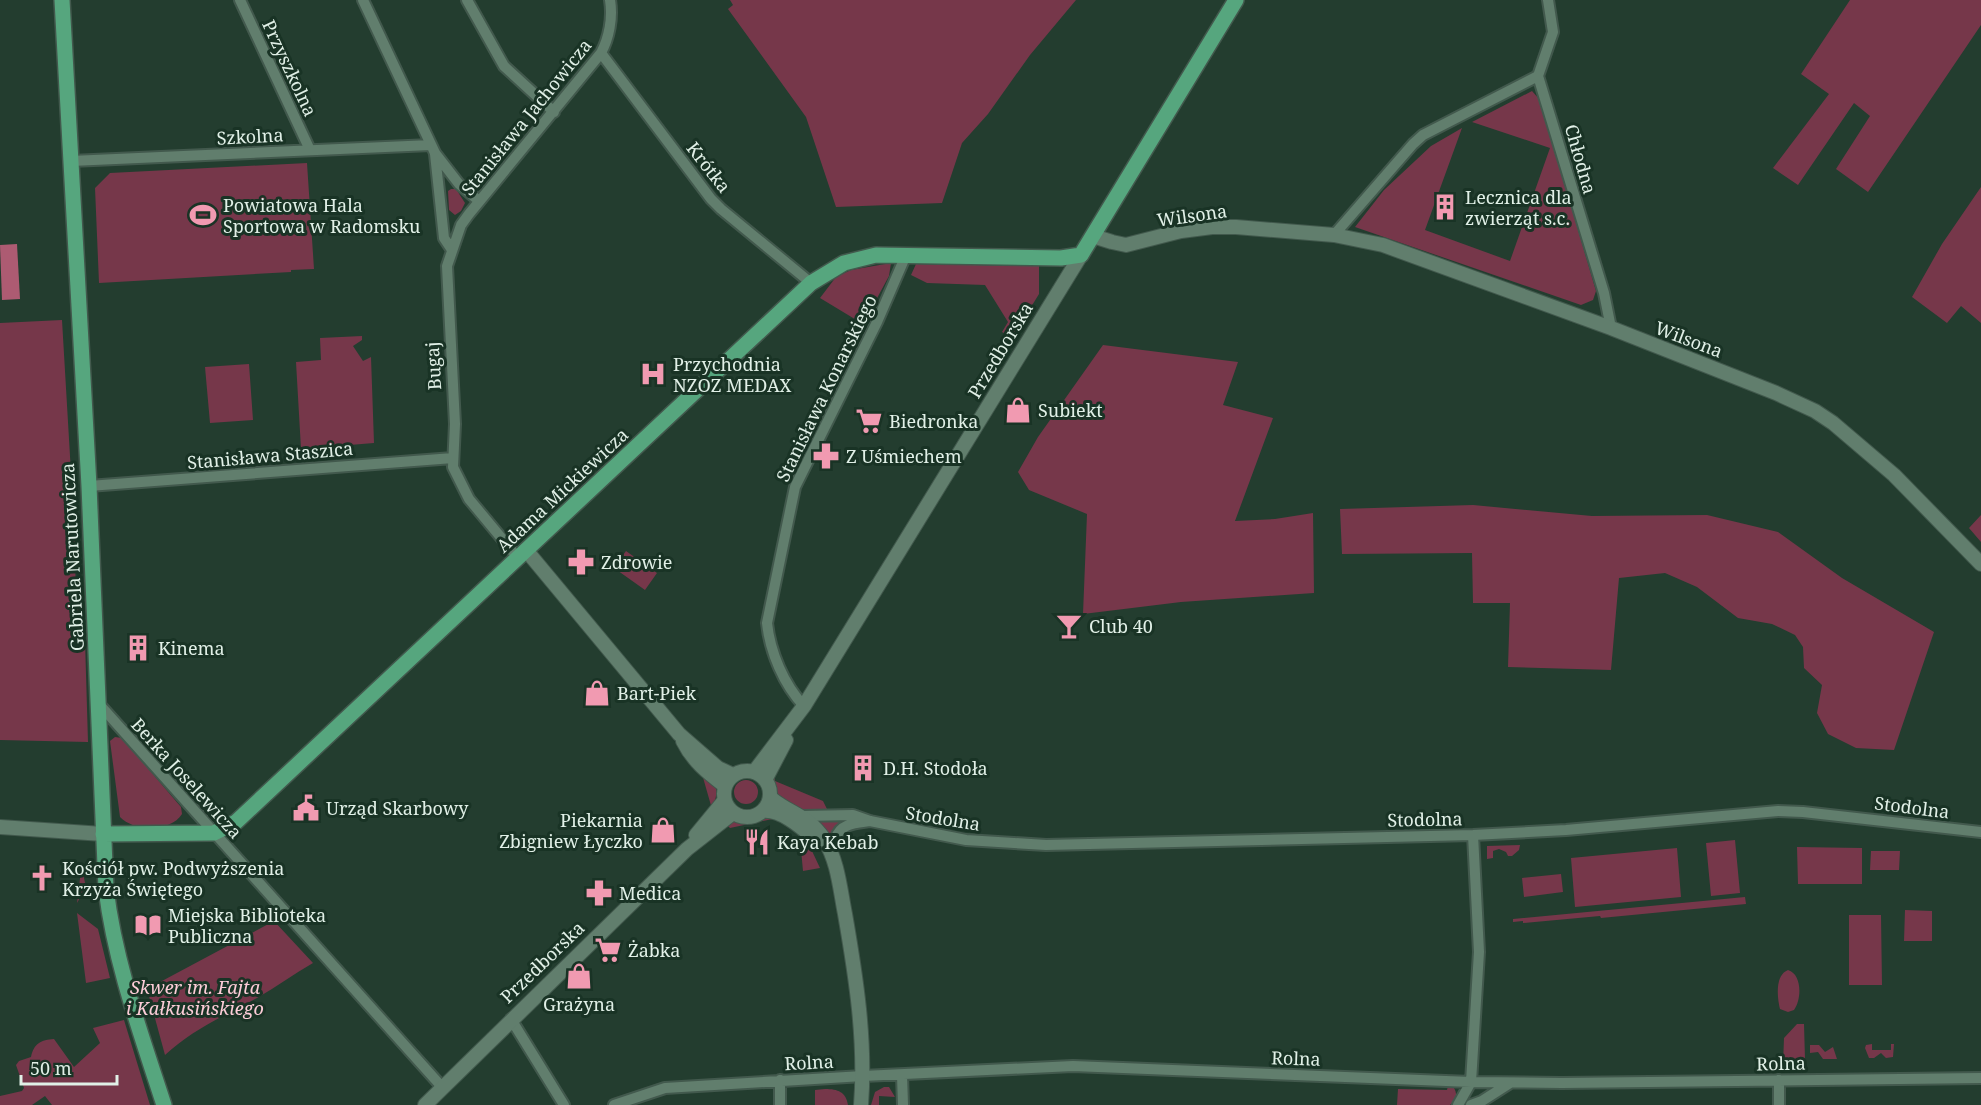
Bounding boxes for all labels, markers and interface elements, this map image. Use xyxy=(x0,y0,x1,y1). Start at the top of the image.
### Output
street label: Przyszkolna xyxy=(257,16,323,120)
street label: Stanisława Jachowicza xyxy=(455,34,597,200)
street label: Chłodna xyxy=(1560,121,1602,197)
street label: Szkolna xyxy=(216,122,284,150)
street label: Krótka xyxy=(682,137,736,197)
place label: Lecznica dla zwierząt s.c. xyxy=(1465,185,1572,230)
building icon: Lecznica dla zwierząt s.c. xyxy=(1430,192,1460,222)
place label: Powiatowa Hala Sportowa w Radomsku xyxy=(223,193,421,238)
street label: Wilsona xyxy=(1155,198,1229,232)
sports icon: Powiatowa Hala Sportowa w Radomsku xyxy=(188,200,218,230)
street label: Stanisława Konarskiego xyxy=(770,291,882,485)
street label: Przedborska xyxy=(962,298,1038,402)
street label: Wilsona xyxy=(1652,315,1726,363)
street label: Bugaj xyxy=(420,341,446,391)
place label: Przychodnia NZOZ MEDAX xyxy=(673,352,792,397)
hospital icon: Przychodnia NZOZ MEDAX xyxy=(638,359,668,389)
shop icon: Subiekt xyxy=(1003,395,1033,425)
place label: Subiekt xyxy=(1038,398,1103,422)
supermarket icon: Biedronka xyxy=(854,406,884,436)
place label: Biedronka xyxy=(889,409,978,433)
street label: Adama Mickiewicza xyxy=(491,422,633,558)
street label: Stanisława Staszica xyxy=(186,436,354,474)
pharmacy icon: Z Uśmiechem xyxy=(811,441,841,471)
place label: Z Uśmiechem xyxy=(846,444,962,468)
street label: Gabriela Narutowicza xyxy=(55,462,89,652)
pharmacy icon: Zdrowie xyxy=(566,547,596,577)
place label: Zdrowie xyxy=(601,550,672,574)
bar icon: Club 40 xyxy=(1054,611,1084,641)
place label: Club 40 xyxy=(1089,614,1153,638)
building icon: Kinema xyxy=(123,633,153,663)
place label: Kinema xyxy=(158,636,225,660)
shop icon: Bart-Piek xyxy=(582,678,612,708)
place label: Bart-Piek xyxy=(617,681,697,705)
street label: Berka Joselewicza xyxy=(126,713,248,843)
building icon: D.H. Stodoła xyxy=(848,753,878,783)
place label: D.H. Stodoła xyxy=(883,756,988,780)
street label: Stodolna xyxy=(1873,791,1951,823)
public building icon: Urząd Skarbowy xyxy=(291,793,321,823)
place label: Urząd Skarbowy xyxy=(326,796,469,820)
street label: Stodolna xyxy=(904,800,982,836)
street label: Stodolna xyxy=(1387,806,1463,832)
place label: Piekarnia Zbigniew Łyczko xyxy=(499,808,643,853)
shop icon: Piekarnia Zbigniew Łyczko xyxy=(648,815,678,845)
restaurant icon: Kaya Kebab xyxy=(742,827,772,857)
place label: Kaya Kebab xyxy=(777,830,878,854)
place label: Kościół pw. Podwyższenia Krzyża Świętego xyxy=(62,856,284,901)
church icon: Kościół pw. Podwyższenia Krzyża Świętego xyxy=(27,863,57,893)
pharmacy icon: Medica xyxy=(584,878,614,908)
place label: Medica xyxy=(619,881,681,905)
place label: Miejska Biblioteka Publiczna xyxy=(168,903,326,948)
library icon: Miejska Biblioteka Publiczna xyxy=(133,910,163,940)
street label: Przedborska xyxy=(495,916,589,1008)
supermarket icon: Żabka xyxy=(593,935,623,965)
place label: Żabka xyxy=(628,938,681,962)
shop icon: Grażyna xyxy=(564,961,594,991)
park label: Skwer im. Fajta i Kałkusińskiego xyxy=(126,975,264,1020)
place label: Grażyna xyxy=(543,992,615,1016)
street label: Rolna xyxy=(1271,1045,1321,1071)
scale bar xyxy=(21,1048,117,1086)
street label: Rolna xyxy=(784,1049,834,1075)
street label: Rolna xyxy=(1756,1051,1806,1075)
text: 50 m xyxy=(30,1056,72,1080)

